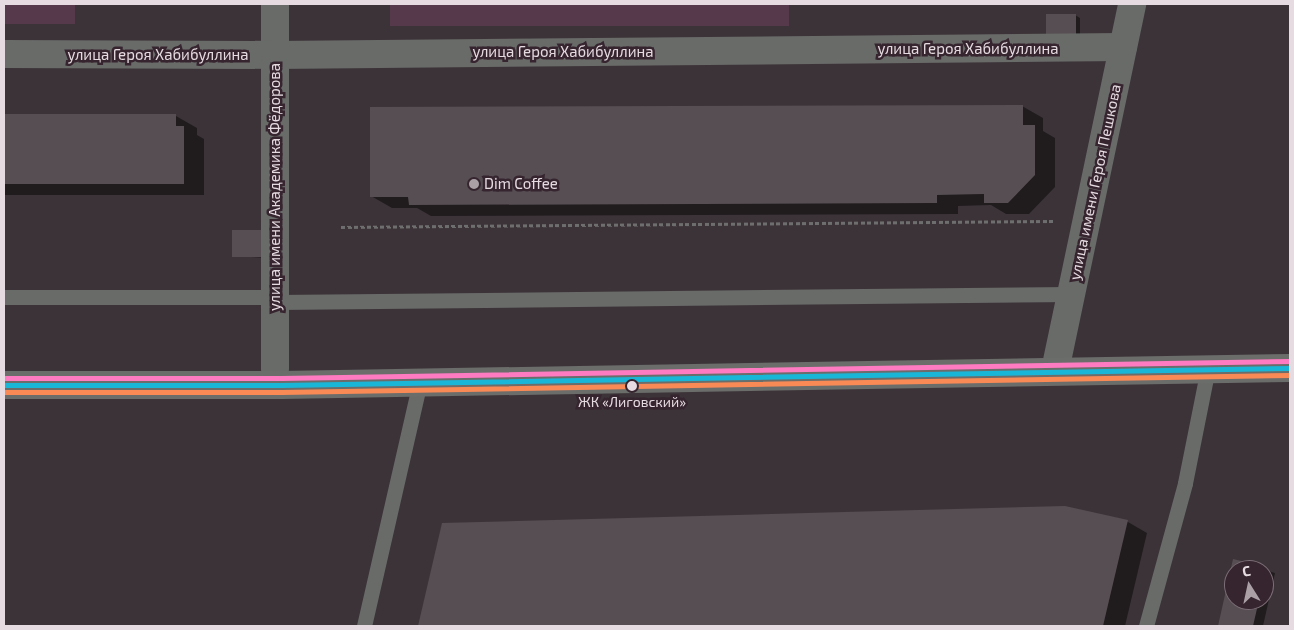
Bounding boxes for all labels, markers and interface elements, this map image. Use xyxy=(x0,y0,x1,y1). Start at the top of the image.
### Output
street label: улица Героя Хабибуллина xyxy=(877,40,1059,58)
street label: улица Героя Хабибуллина xyxy=(472,43,654,61)
street label: улица Героя Хабибуллина xyxy=(67,46,249,64)
street label: улица имени Академика Фёдорова xyxy=(266,63,284,311)
street label: улица имени Героя Пешкова xyxy=(1065,82,1125,282)
place label: Dim Coffee xyxy=(484,175,558,193)
marker: Dim Coffee xyxy=(468,178,480,190)
marker: ЖК «Лиговский» xyxy=(627,381,637,391)
place label: ЖК «Лиговский» xyxy=(578,394,686,410)
north arrow xyxy=(1224,560,1274,610)
text: С xyxy=(1241,562,1252,580)

